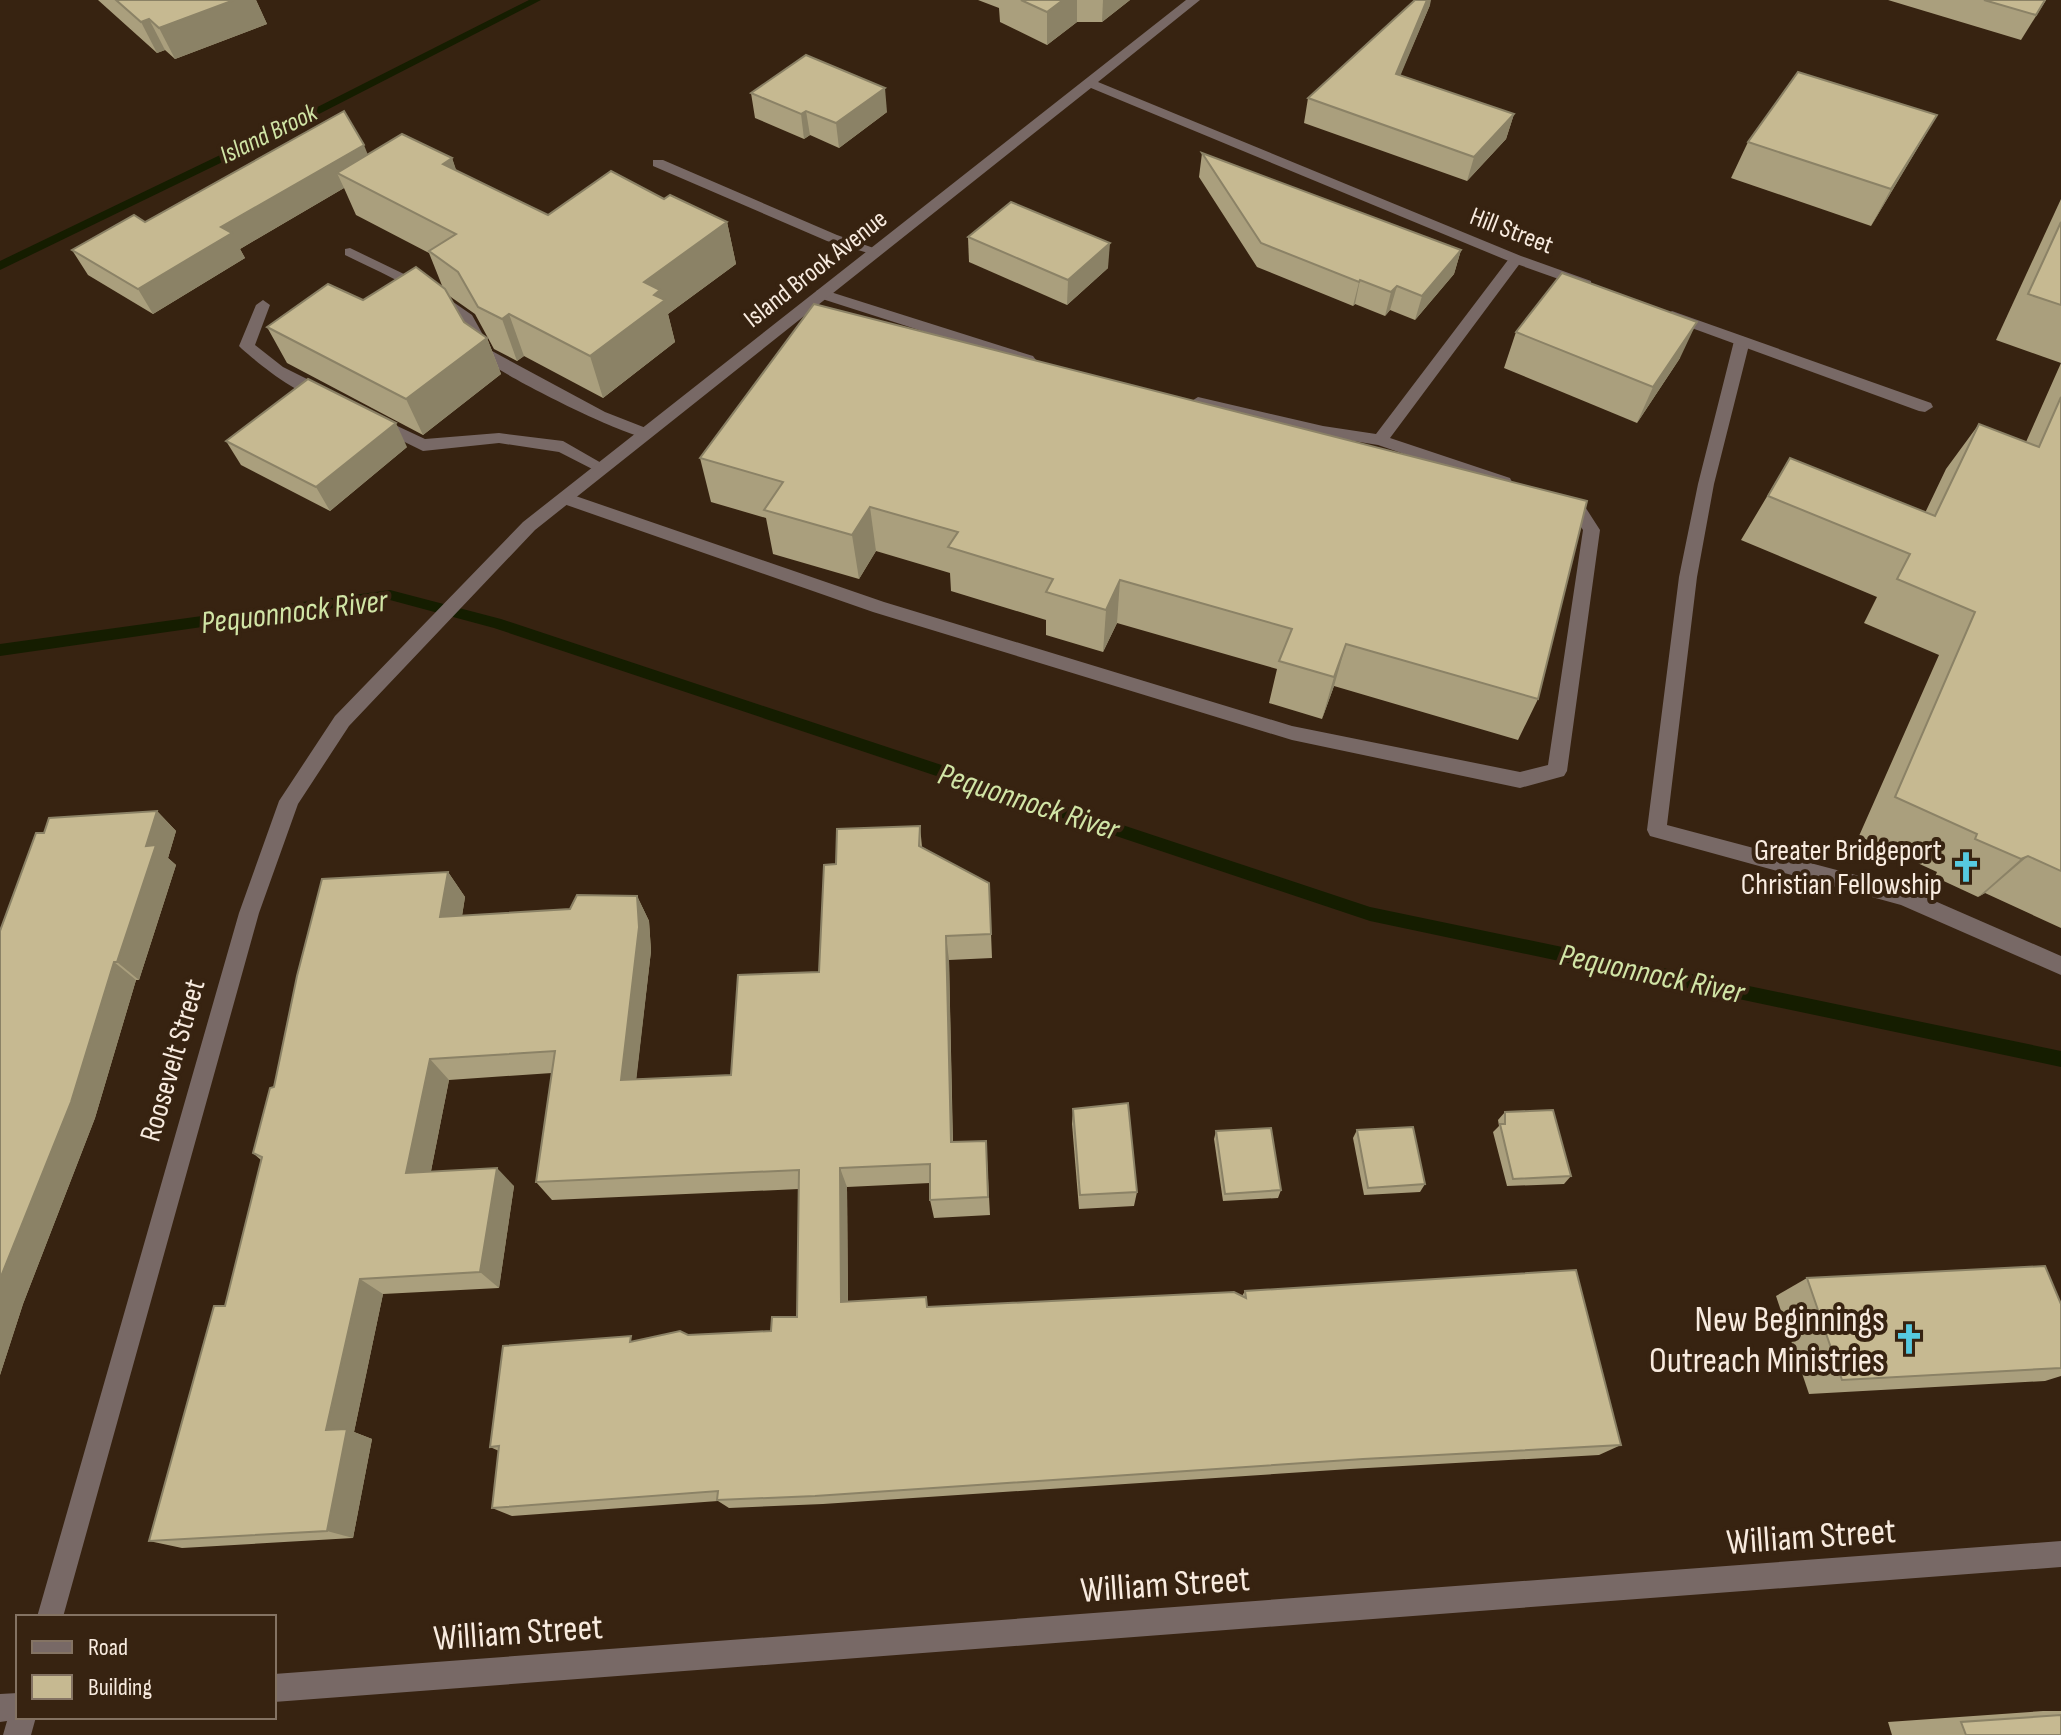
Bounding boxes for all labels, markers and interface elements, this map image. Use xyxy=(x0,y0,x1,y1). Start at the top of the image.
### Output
water label: Island Brook xyxy=(215,97,323,171)
street label: Hill Street xyxy=(1465,201,1558,261)
street label: Island Brook Avenue xyxy=(738,204,894,335)
water label: Pequonnock River xyxy=(199,582,391,643)
water label: Pequonnock River xyxy=(933,755,1125,850)
place label: Greater Bridgeport Christian Fellowship xyxy=(1741,833,1942,903)
church icon: Greater Bridgeport Christian Fellowship xyxy=(1949,850,1983,884)
water label: Pequonnock River xyxy=(1556,936,1749,1013)
street label: Roosevelt Street xyxy=(133,975,213,1146)
place label: New Beginnings Outreach Ministries xyxy=(1649,1299,1885,1383)
church icon: New Beginnings Outreach Ministries xyxy=(1892,1322,1926,1356)
street label: William Street xyxy=(1725,1510,1897,1565)
street label: William Street xyxy=(1079,1558,1251,1613)
street label: William Street xyxy=(432,1606,604,1661)
legend xyxy=(16,1615,276,1719)
text: Road xyxy=(88,1633,128,1662)
text: Building xyxy=(88,1673,152,1702)

